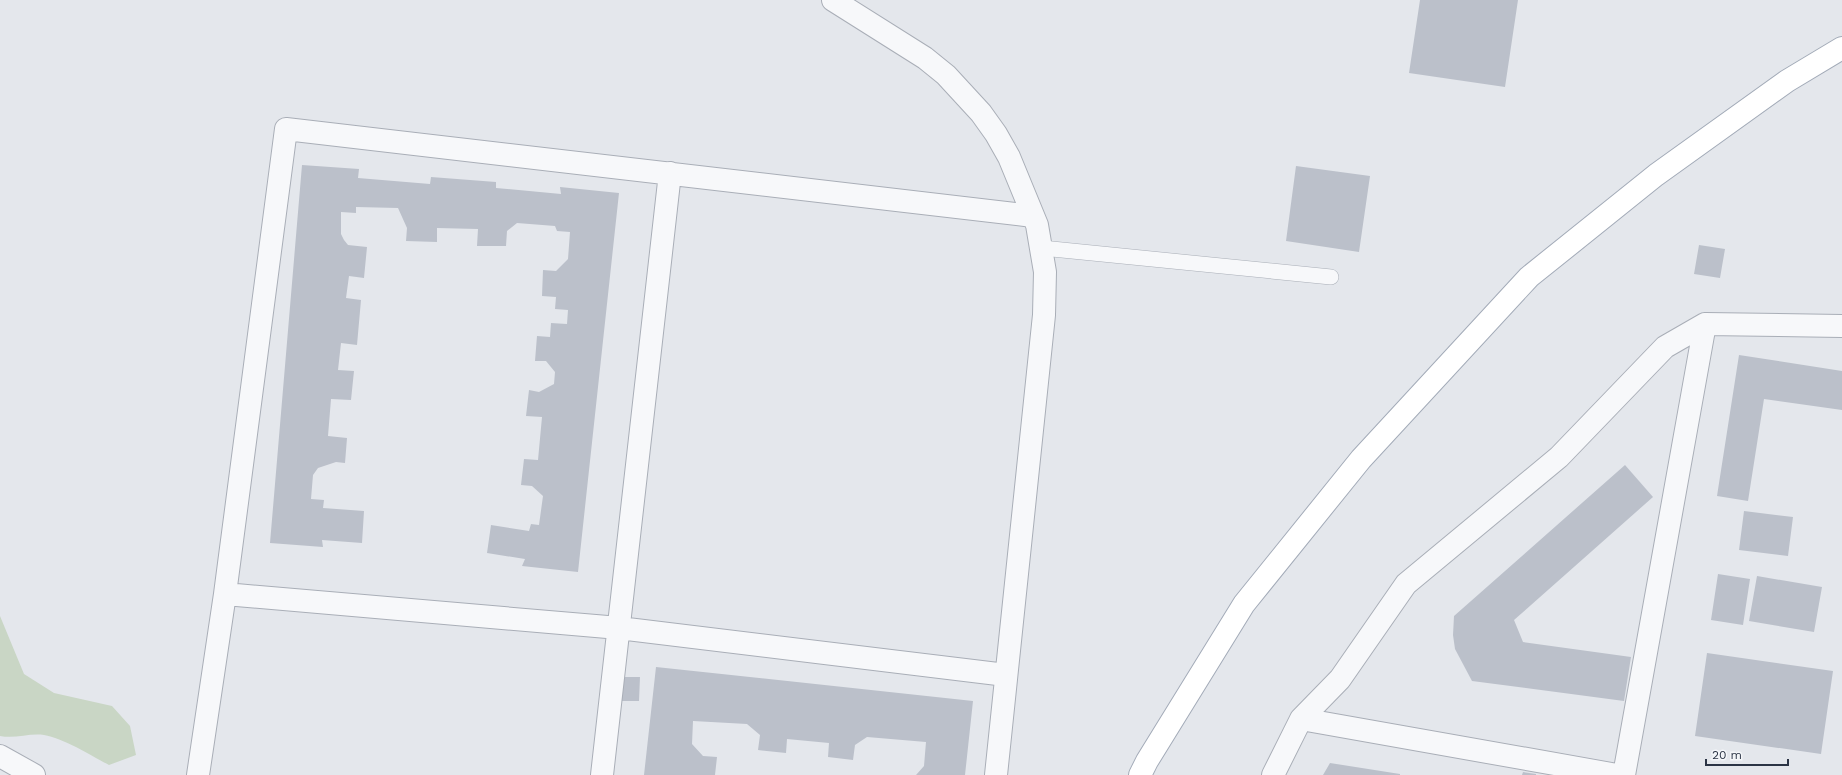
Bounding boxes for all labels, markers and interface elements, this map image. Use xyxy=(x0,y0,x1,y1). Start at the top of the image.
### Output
scale bar xyxy=(1706,741,1788,767)
text: 20 m xyxy=(1712,748,1742,762)

